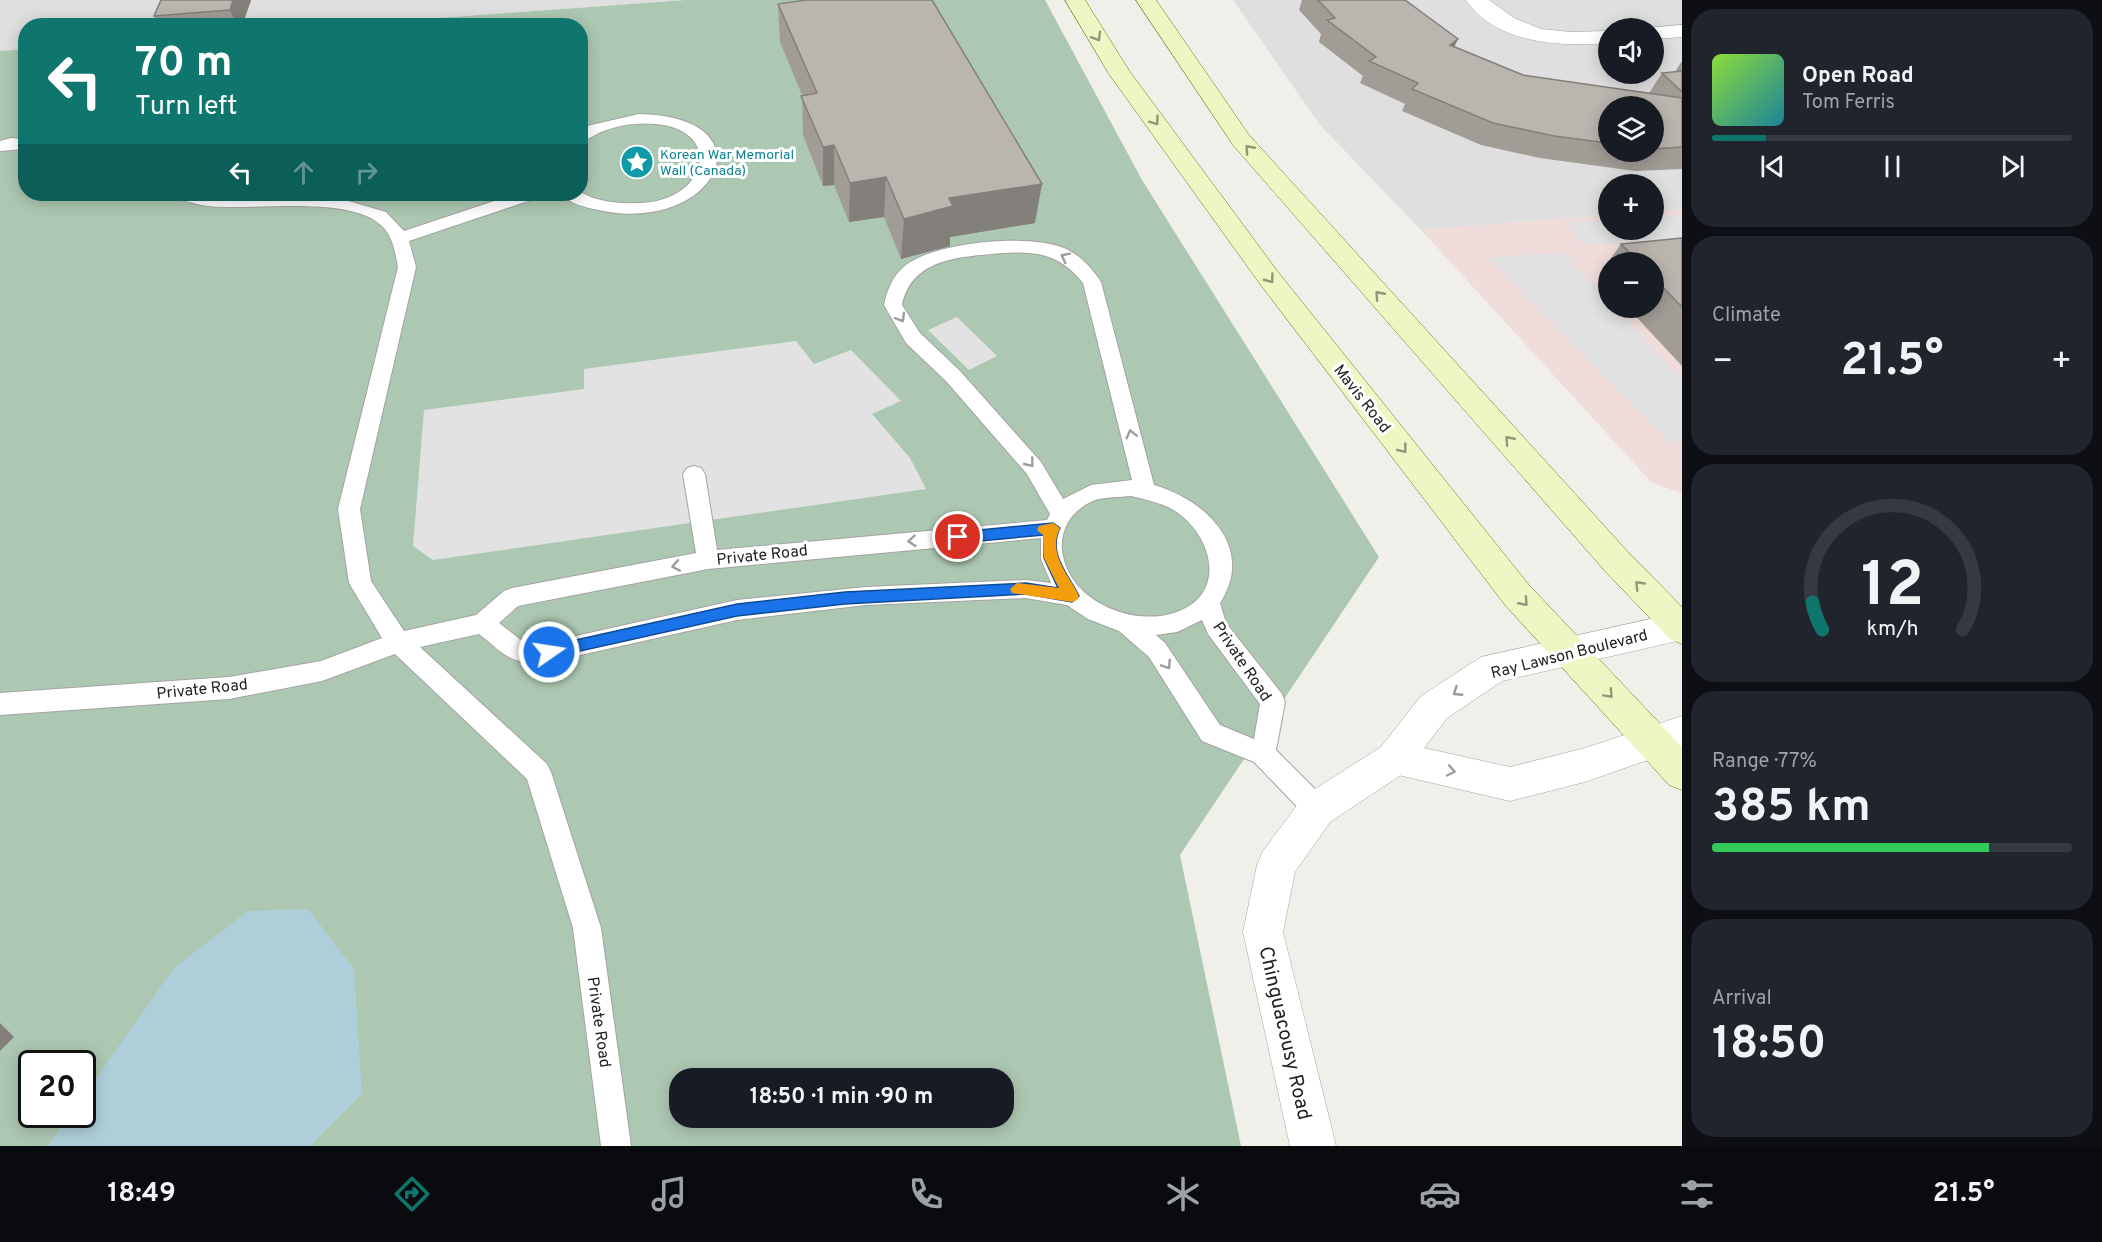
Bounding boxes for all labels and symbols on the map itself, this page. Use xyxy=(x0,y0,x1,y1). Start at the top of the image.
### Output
one-way arrow xyxy=(1090,31,1102,41)
one-way arrow xyxy=(1147,115,1158,126)
place icon: Korean War Memorial Wall (Canada) xyxy=(619,144,655,180)
one-way arrow xyxy=(1245,145,1256,156)
place label: Korean War Memorial Wall (Canada) xyxy=(660,147,794,180)
one-way arrow xyxy=(1061,253,1071,264)
one-way arrow xyxy=(1263,272,1274,283)
one-way arrow xyxy=(1375,291,1386,302)
one-way arrow xyxy=(893,312,905,322)
street label: Mavis Road xyxy=(1329,361,1394,437)
one-way arrow xyxy=(1126,429,1138,440)
one-way arrow xyxy=(1505,436,1516,447)
one-way arrow xyxy=(1396,442,1407,453)
one-way arrow xyxy=(1022,456,1033,467)
pin xyxy=(932,511,983,562)
one-way arrow xyxy=(907,534,916,547)
street label: Private Road xyxy=(716,541,809,571)
one-way arrow xyxy=(671,559,681,572)
one-way arrow xyxy=(1636,581,1647,592)
one-way arrow xyxy=(1517,595,1528,606)
street label: Private Road xyxy=(1207,619,1275,706)
position arrow xyxy=(517,620,581,684)
street label: Ray Lawson Boulevard xyxy=(1489,626,1650,684)
one-way arrow xyxy=(1160,659,1171,670)
street label: Private Road xyxy=(156,675,249,705)
one-way arrow xyxy=(1453,685,1464,696)
one-way arrow xyxy=(1602,688,1613,698)
one-way arrow xyxy=(1446,764,1456,777)
street label: Chinguacousy Road xyxy=(1251,944,1317,1123)
street label: Private Road xyxy=(582,976,614,1069)
speed limit sign: 20 xyxy=(18,1050,96,1128)

